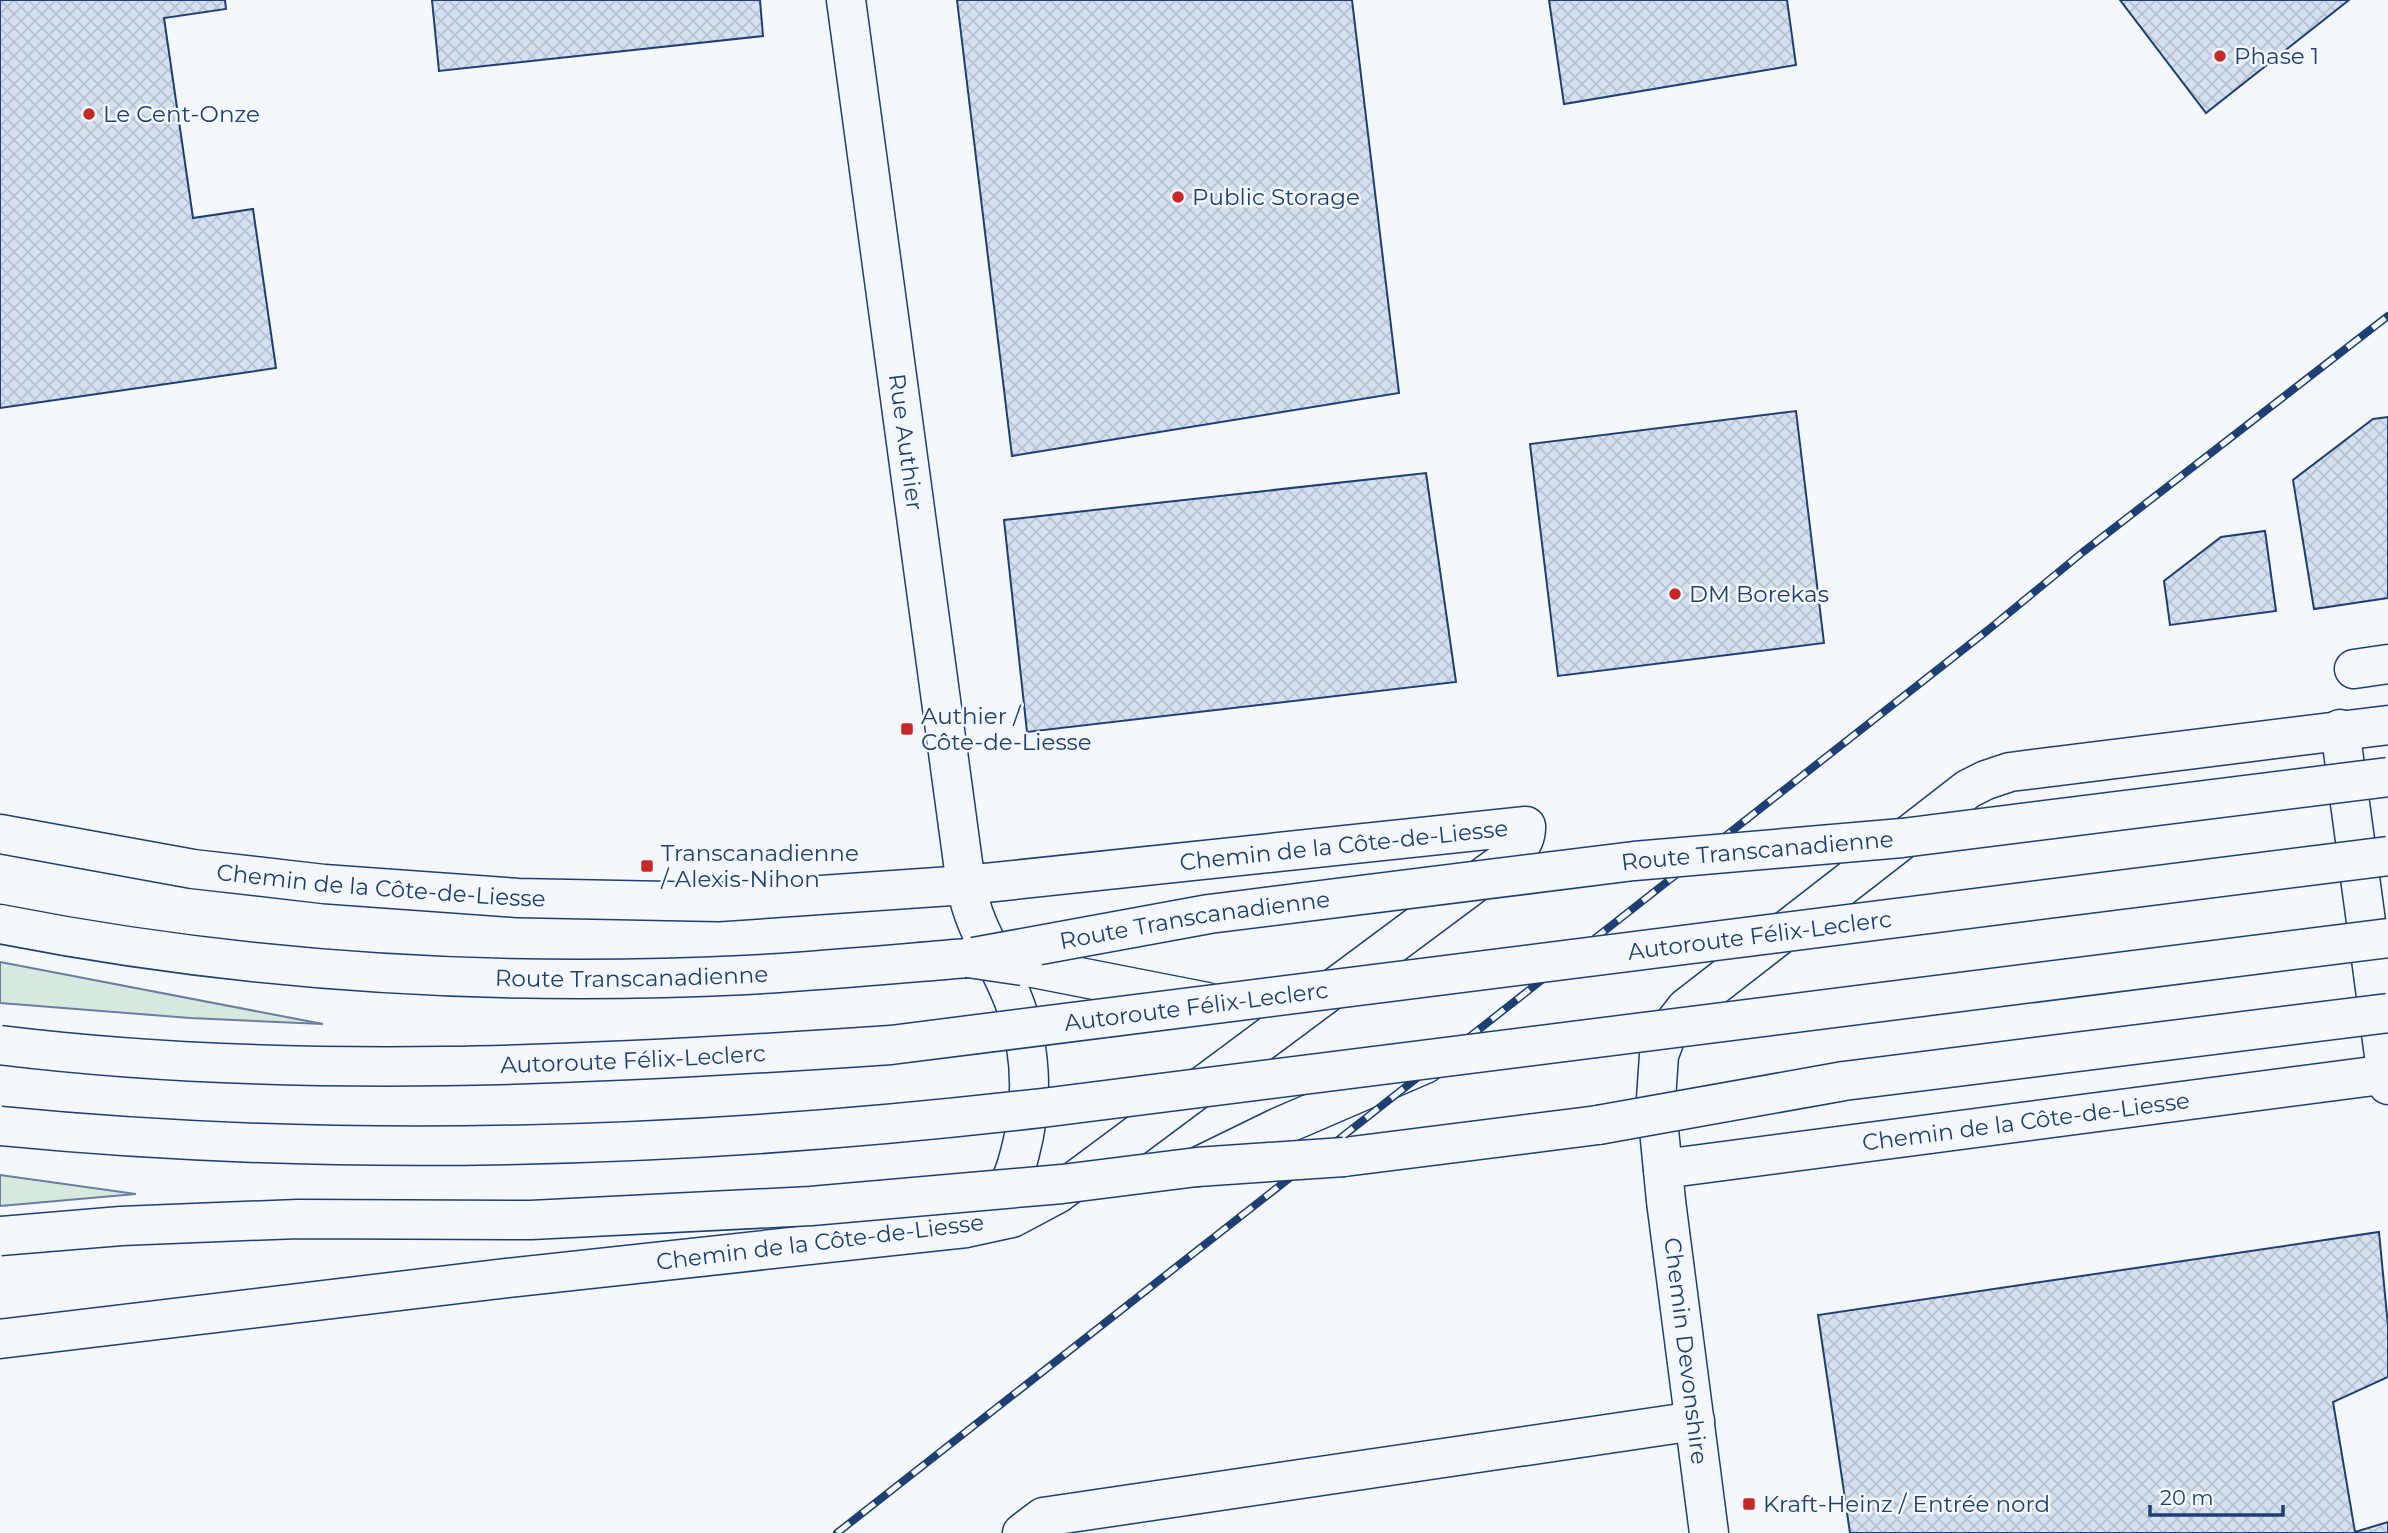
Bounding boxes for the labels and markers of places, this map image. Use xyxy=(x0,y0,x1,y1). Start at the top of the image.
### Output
place label: Phase 1 xyxy=(2234,42,2319,70)
marker: Phase 1 xyxy=(2212,48,2228,64)
place label: Le Cent-Onze xyxy=(103,100,260,128)
marker: Le Cent-Onze xyxy=(81,106,97,122)
place label: Public Storage xyxy=(1192,183,1360,211)
marker: Public Storage xyxy=(1170,189,1186,205)
place label: DM Borekas xyxy=(1689,580,1829,608)
marker: DM Borekas xyxy=(1667,586,1683,602)
place label: Authier / Côte-de-Liesse xyxy=(921,702,1092,756)
marker: Authier / Côte-de-Liesse xyxy=(899,721,915,737)
place label: Transcanadienne / Alexis-Nihon xyxy=(660,839,859,893)
marker: Transcanadienne / Alexis-Nihon xyxy=(639,858,655,874)
place label: Kraft-Heinz / Entrée nord xyxy=(1763,1490,2050,1518)
marker: Kraft-Heinz / Entrée nord xyxy=(1741,1496,1757,1512)

